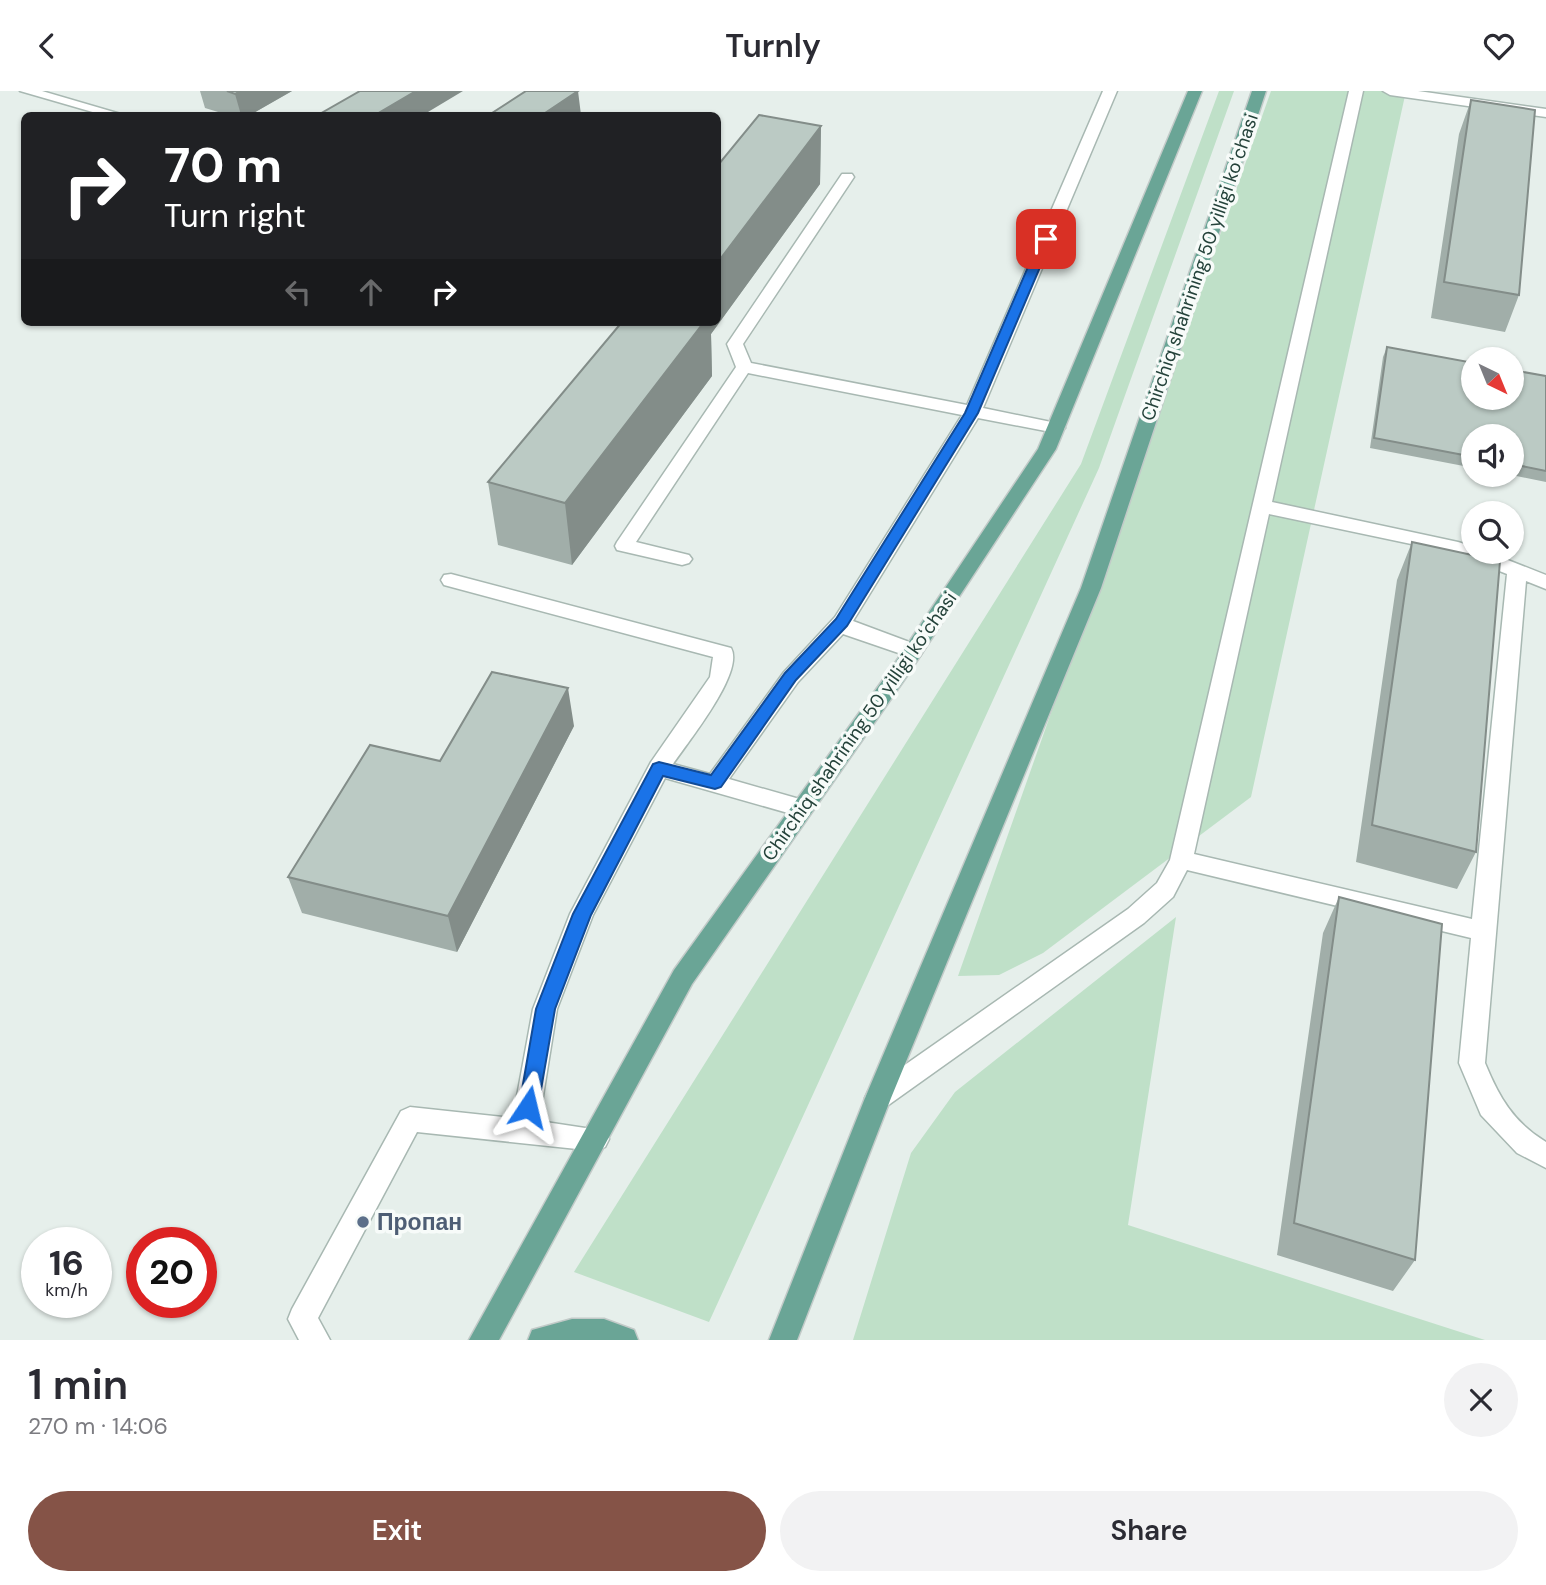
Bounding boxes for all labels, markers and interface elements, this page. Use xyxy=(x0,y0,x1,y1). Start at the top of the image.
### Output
text: Turnly xyxy=(725,25,821,67)
icon: back xyxy=(28,27,66,65)
icon: heart xyxy=(1480,27,1518,65)
street label: Chirchiq shahrining 50 yilligi koʻchasi xyxy=(1135,110,1264,424)
text: 70 m xyxy=(164,133,282,197)
icon: right xyxy=(49,140,140,231)
text: Turn right xyxy=(164,195,306,237)
pin xyxy=(1016,209,1076,269)
icon: arrive xyxy=(1027,220,1065,258)
icon: left xyxy=(279,273,317,311)
icon: ahead xyxy=(352,273,390,311)
icon: right xyxy=(425,273,463,311)
north arrow xyxy=(1461,347,1524,409)
map controls xyxy=(1461,347,1524,564)
button: sound xyxy=(1461,424,1524,487)
button: search xyxy=(1461,501,1524,564)
street label: Chirchiq shahrining 50 yilligi koʻchasi xyxy=(757,587,962,866)
position arrow xyxy=(491,1070,565,1144)
place label: Пропан xyxy=(377,1207,462,1237)
marker: Пропан xyxy=(355,1214,371,1230)
speed limit sign: 20 xyxy=(126,1227,217,1318)
text: 16 xyxy=(49,1240,84,1286)
text: km/h xyxy=(45,1278,88,1302)
text: 1 min xyxy=(28,1357,128,1412)
button: close xyxy=(1444,1363,1518,1437)
text: 270 m · 14:06 xyxy=(28,1411,168,1441)
button: Exit xyxy=(28,1491,766,1571)
button: Share xyxy=(780,1491,1518,1571)

